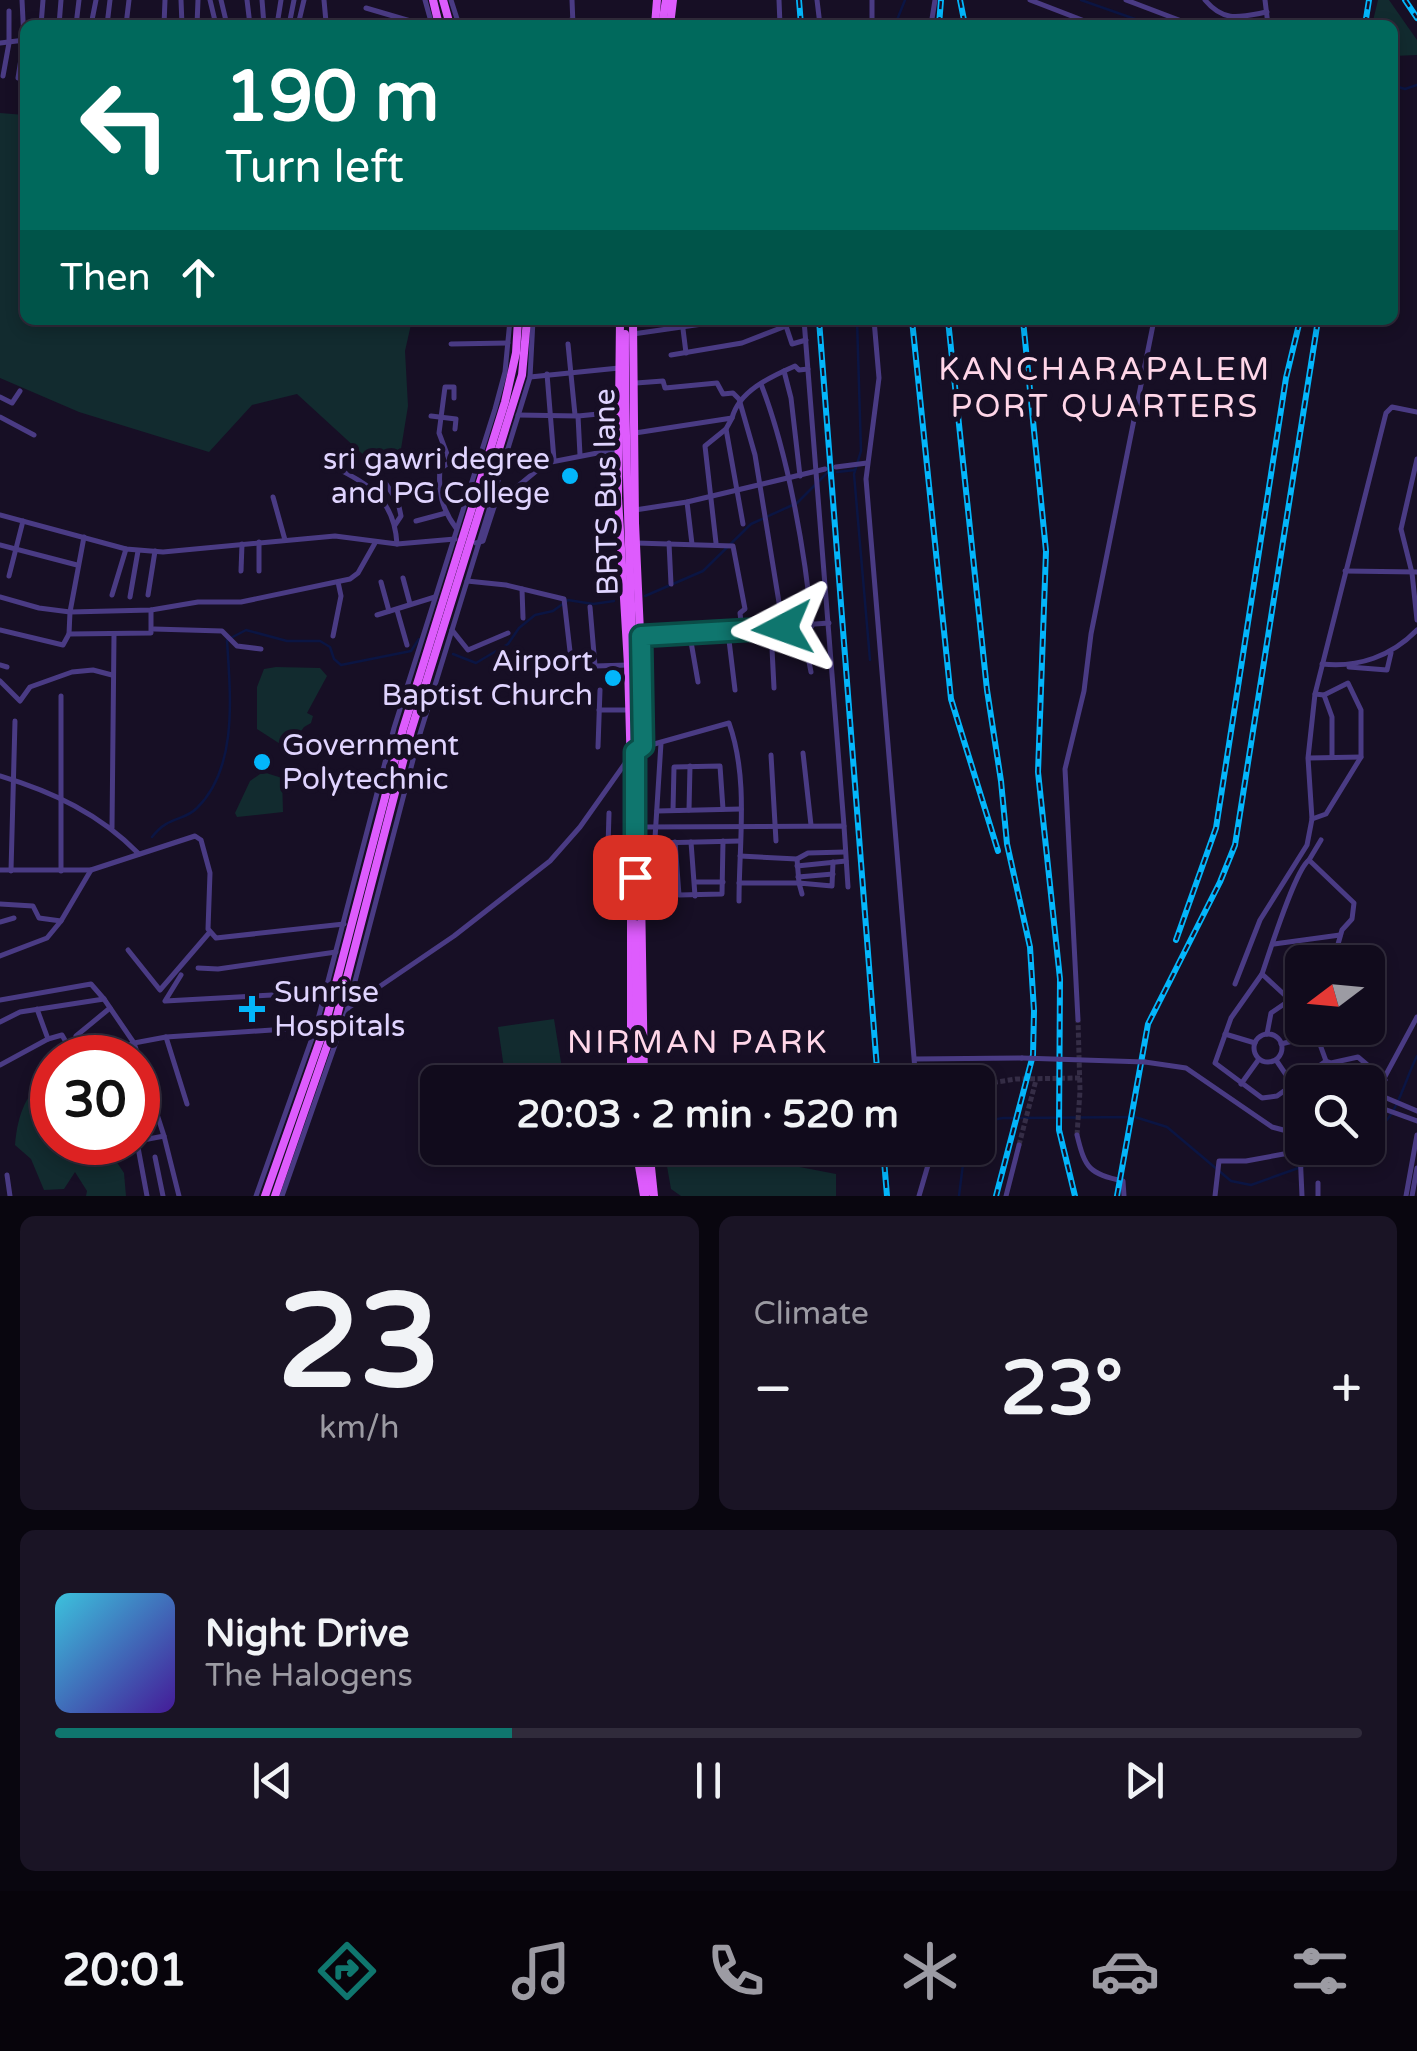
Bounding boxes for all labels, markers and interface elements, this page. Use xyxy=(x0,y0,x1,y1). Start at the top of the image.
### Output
text: 190 m xyxy=(225,56,439,140)
icon: left xyxy=(60,60,190,190)
text: Turn left xyxy=(225,141,404,195)
icon: ahead xyxy=(171,250,226,305)
text: Then xyxy=(60,255,151,301)
district label: KANCHARAPALEM PORT QUARTERS xyxy=(938,351,1272,426)
street label: BRTS Bus lane xyxy=(586,388,627,596)
place label: sri gawri degree and PG College xyxy=(323,441,550,512)
marker: sri gawri degree and PG College xyxy=(559,465,581,487)
position arrow xyxy=(731,576,835,680)
place label: Airport Baptist Church xyxy=(382,643,593,714)
marker: Airport Baptist Church xyxy=(602,667,624,689)
place label: Government Polytechnic xyxy=(282,727,459,798)
marker: Government Polytechnic xyxy=(251,751,273,773)
pin xyxy=(593,835,678,920)
icon: arrive xyxy=(608,850,663,905)
north arrow xyxy=(1285,945,1385,1045)
map controls xyxy=(1285,945,1385,1165)
place label: Sunrise Hospitals xyxy=(274,974,405,1045)
marker: Sunrise Hospitals xyxy=(239,996,265,1022)
district label: NIRMAN PARK xyxy=(567,1024,829,1062)
speed limit sign: 30 xyxy=(30,1035,160,1165)
button: search xyxy=(1285,1065,1385,1165)
text: 20:03 · 2 min · 520 m xyxy=(516,1092,899,1138)
text: 23 xyxy=(278,1266,441,1422)
text: Climate xyxy=(754,1295,869,1333)
text: 23° xyxy=(1001,1344,1123,1434)
text: − xyxy=(754,1357,793,1423)
text: + xyxy=(1331,1357,1362,1423)
text: km/h xyxy=(319,1409,399,1447)
text: Night Drive xyxy=(205,1611,409,1657)
text: The Halogens xyxy=(205,1657,413,1695)
icon: previous xyxy=(245,1753,300,1808)
icon: pause xyxy=(681,1753,736,1808)
icon: next xyxy=(1117,1753,1172,1808)
icon: directions xyxy=(312,1936,382,2006)
icon: music xyxy=(506,1936,576,2006)
icon: phone xyxy=(701,1936,771,2006)
icon: climate xyxy=(895,1936,965,2006)
icon: car xyxy=(1090,1936,1160,2006)
icon: filters xyxy=(1285,1936,1355,2006)
text: 20:01 xyxy=(62,1944,187,1998)

